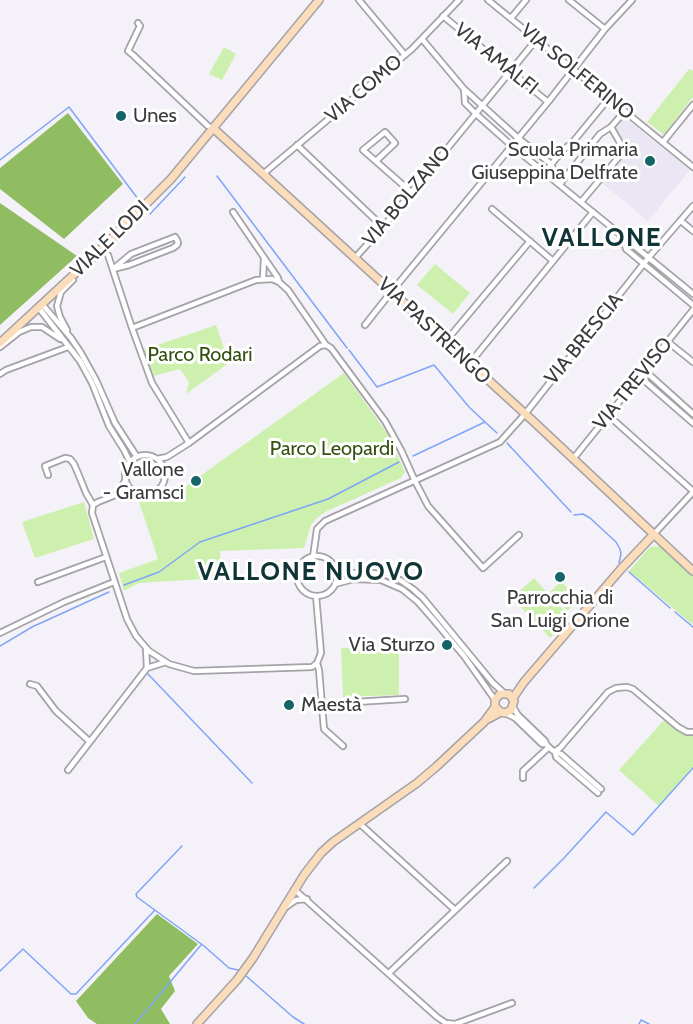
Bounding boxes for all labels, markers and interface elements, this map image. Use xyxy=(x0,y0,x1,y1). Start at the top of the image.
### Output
street label: VIA AMALFI xyxy=(449,18,543,100)
street label: VIA SOLFERINO xyxy=(515,19,639,125)
street label: VIA COMO xyxy=(321,50,407,128)
place label: Unes xyxy=(133,104,177,128)
marker: Unes xyxy=(114,109,128,123)
place label: Scuola Primaria Giuseppina Delfrate xyxy=(471,138,638,185)
street label: VIA BOLZANO xyxy=(358,141,456,251)
marker: Scuola Primaria Giuseppina Delfrate xyxy=(643,154,657,168)
street label: VIALE LODI xyxy=(66,196,154,282)
district label: VALLONE xyxy=(542,222,662,254)
street label: VIA PASTRENGO xyxy=(373,273,495,389)
street label: VIA BRESCIA xyxy=(540,288,628,390)
street label: VIA TREVISO xyxy=(588,333,678,435)
park label: Parco Rodari xyxy=(147,343,253,367)
park label: Parco Leopardi xyxy=(270,437,394,461)
place label: Vallone - Gramsci xyxy=(103,458,184,505)
marker: Vallone - Gramsci xyxy=(189,474,203,488)
district label: VALLONE NUOVO xyxy=(197,556,425,588)
marker: Parrocchia di San Luigi Orione xyxy=(553,570,567,584)
place label: Parrocchia di San Luigi Orione xyxy=(491,586,629,633)
place label: Via Sturzo xyxy=(348,633,435,657)
marker: Via Sturzo xyxy=(440,638,454,652)
place label: Maestà xyxy=(301,693,362,717)
marker: Maestà xyxy=(282,698,296,712)

